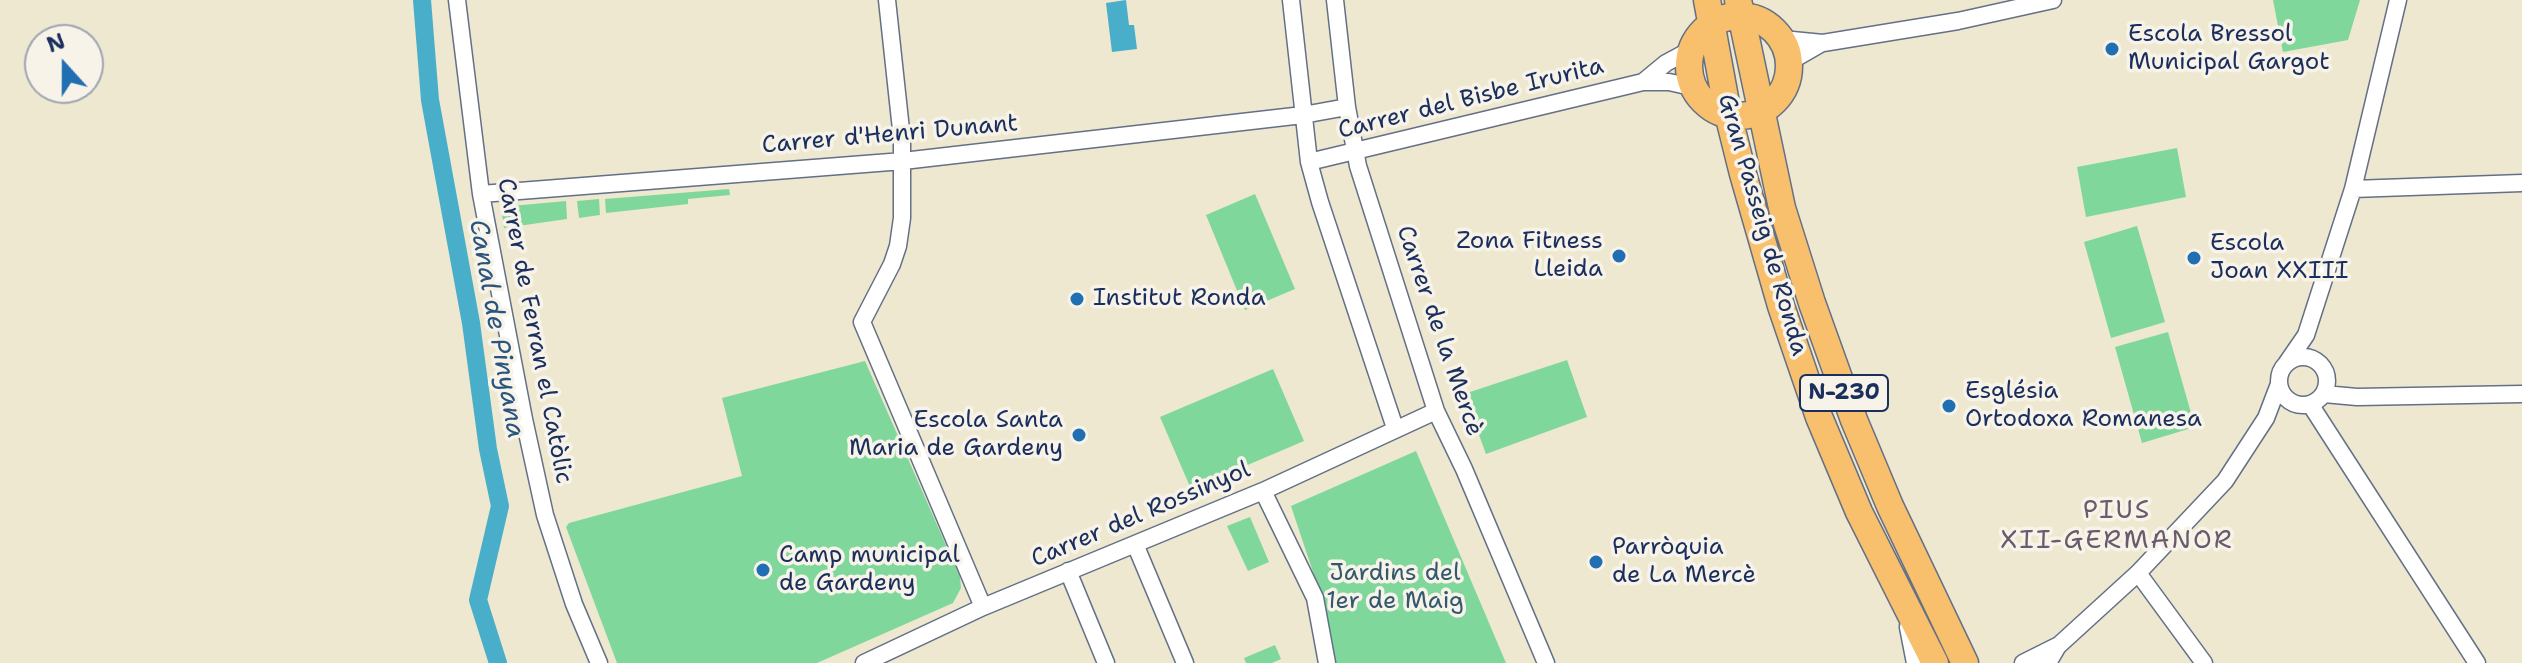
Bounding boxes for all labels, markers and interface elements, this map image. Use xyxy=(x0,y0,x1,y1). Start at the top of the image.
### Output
place label: Escola Bressol Municipal Gargot xyxy=(2128,21,2330,77)
north arrow xyxy=(24,24,104,104)
text: N xyxy=(43,26,69,60)
marker: Escola Bressol Municipal Gargot xyxy=(2103,40,2121,58)
street label: Carrer del Bisbe Irurita xyxy=(1335,52,1607,146)
street label: Gran Passeig de Ronda xyxy=(1711,91,1813,359)
street label: Carrer d'Henri Dunant xyxy=(761,109,1019,161)
street label: Carrer de Ferran el Catòlic xyxy=(490,176,578,486)
water label: Canal de Pinyana xyxy=(461,217,531,441)
street label: Carrer de la Mercè xyxy=(1389,222,1489,440)
place label: Zona Fitness Lleida xyxy=(1456,228,1603,284)
place label: Escola Joan XXIII xyxy=(2210,230,2349,286)
marker: Zona Fitness Lleida xyxy=(1610,247,1628,265)
marker: Escola Joan XXIII xyxy=(2185,249,2203,267)
place label: Institut Ronda xyxy=(1093,285,1266,313)
marker: Institut Ronda xyxy=(1068,290,1086,308)
road number: N-230 xyxy=(1800,375,1888,411)
place label: Església Ortodoxa Romanesa xyxy=(1965,378,2202,434)
marker: Església Ortodoxa Romanesa xyxy=(1940,397,1958,415)
place label: Escola Santa Maria de Gardeny xyxy=(849,407,1063,463)
marker: Escola Santa Maria de Gardeny xyxy=(1070,426,1088,444)
street label: Carrer del Rossinyol xyxy=(1027,456,1255,574)
district label: PIUS XII-GERMANOR xyxy=(2000,495,2234,556)
place label: Parròquia de La Mercè xyxy=(1612,534,1756,590)
place label: Camp municipal de Gardeny xyxy=(779,542,960,598)
marker: Parròquia de La Mercè xyxy=(1587,553,1605,571)
park label: Jardins del 1er de Maig xyxy=(1326,560,1464,616)
marker: Camp municipal de Gardeny xyxy=(754,561,772,579)

